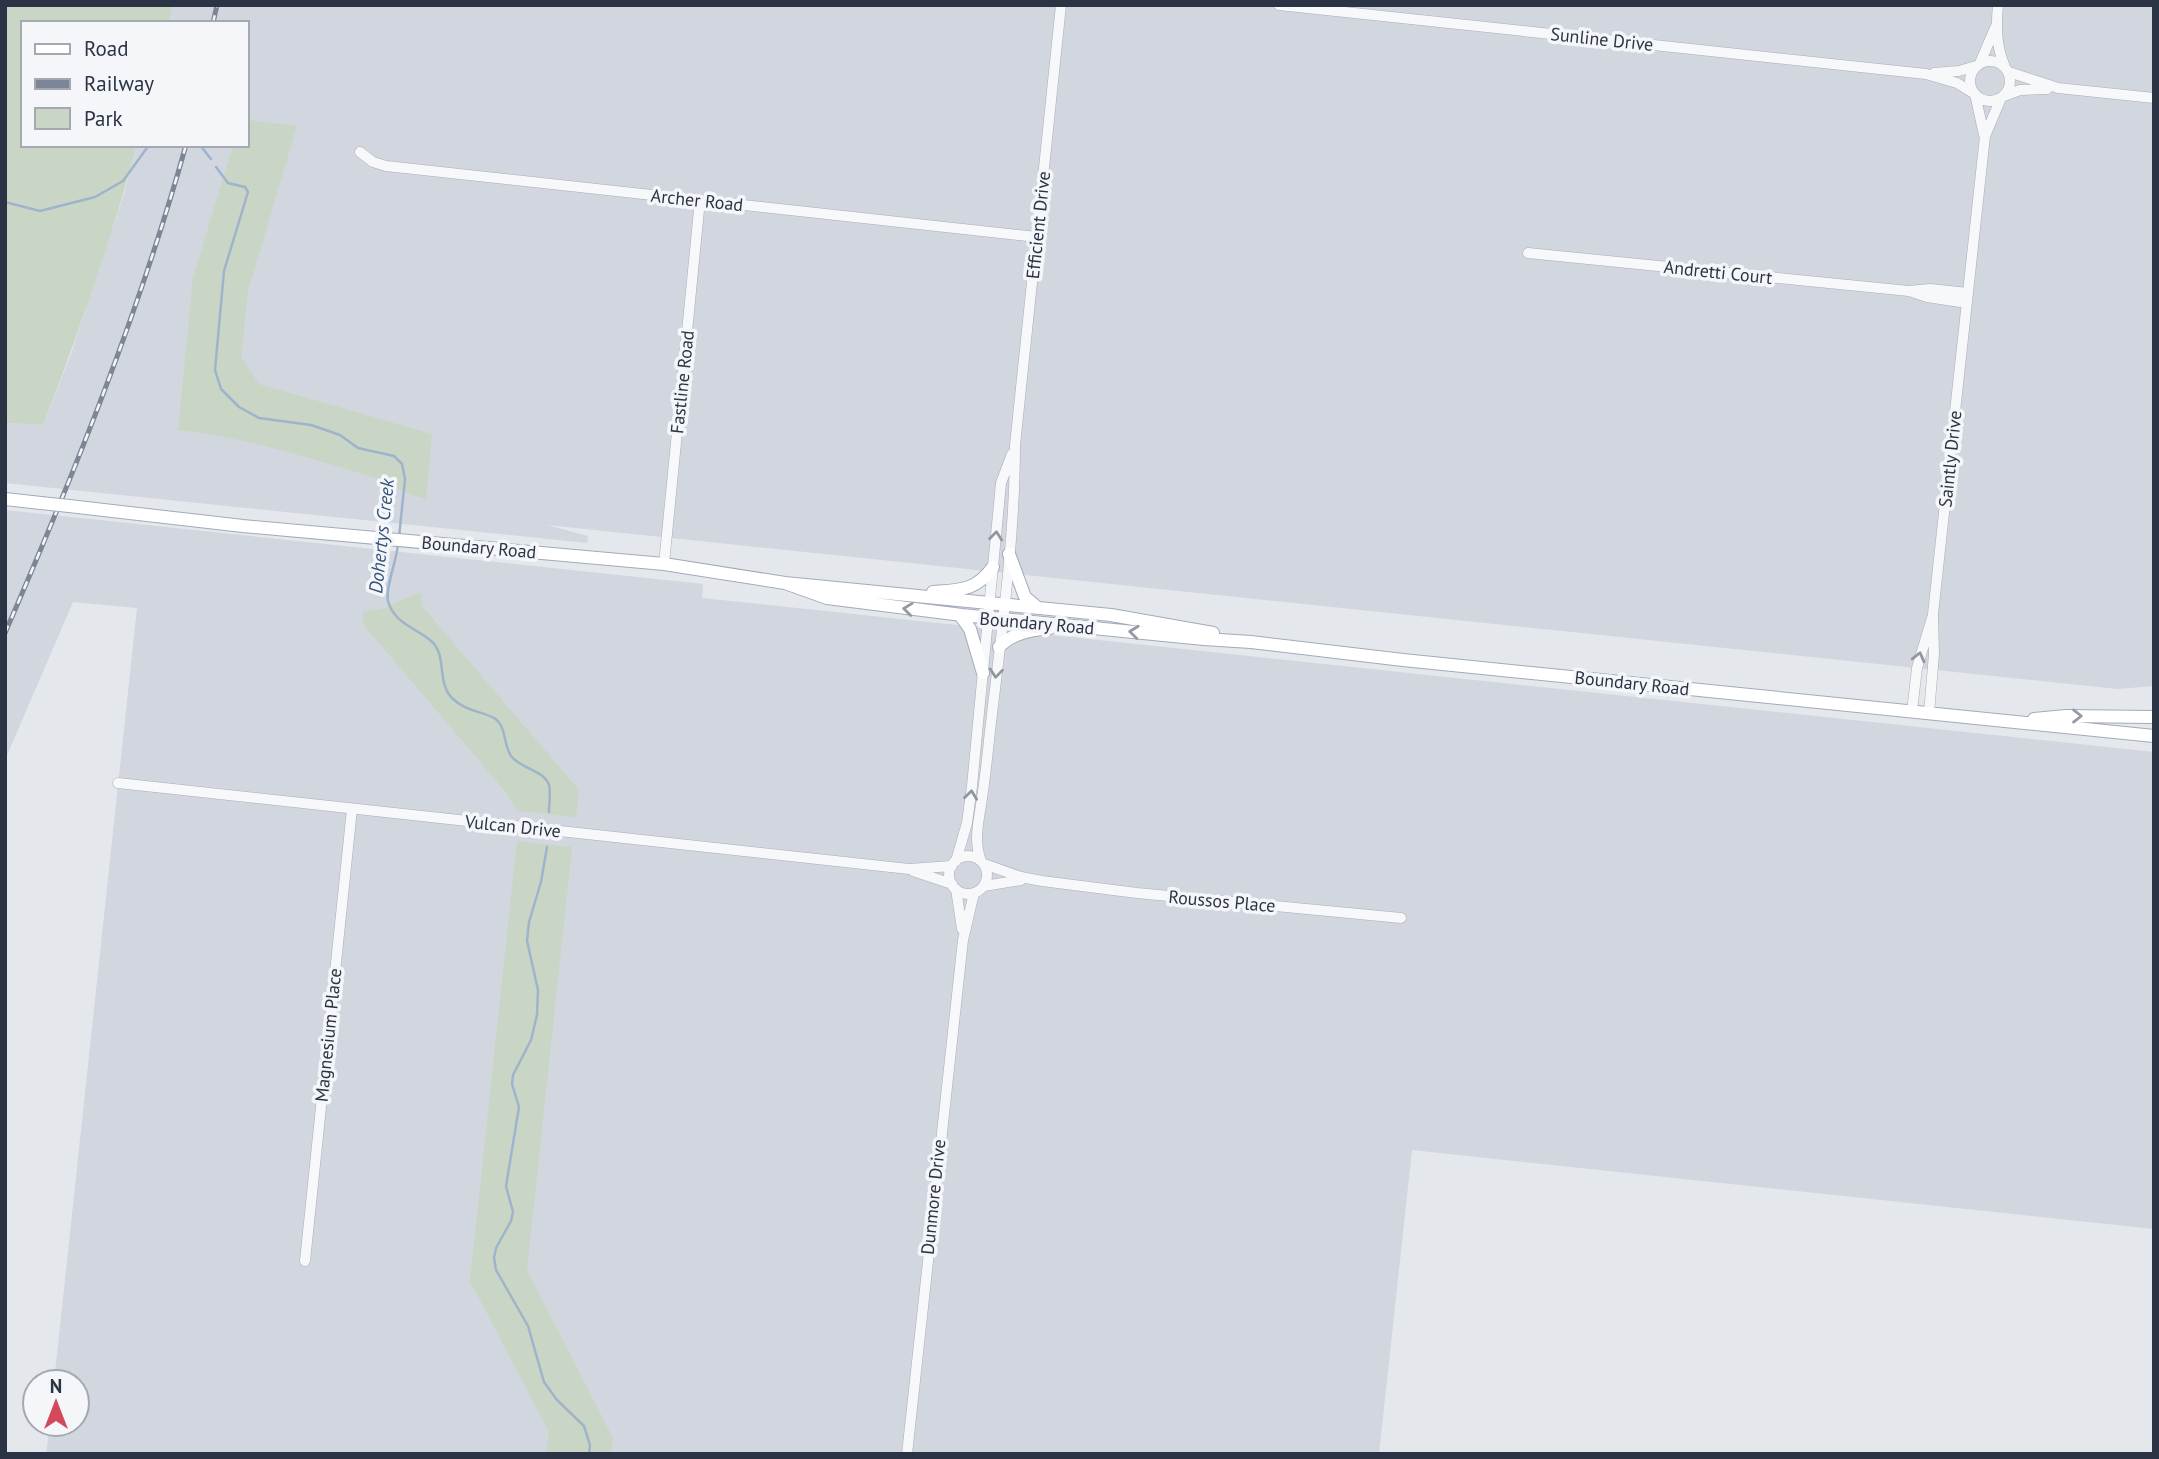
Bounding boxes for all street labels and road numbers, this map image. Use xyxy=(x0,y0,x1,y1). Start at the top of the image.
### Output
street label: Sunline Drive xyxy=(1549,22,1655,56)
street label: Efficient Drive xyxy=(1021,170,1055,280)
street label: Archer Road xyxy=(650,184,744,216)
street label: Andretti Court xyxy=(1663,255,1773,289)
street label: Fastline Road xyxy=(665,329,699,435)
street label: Saintly Drive xyxy=(1933,409,1967,509)
street label: Boundary Road xyxy=(421,531,537,563)
street label: Boundary Road xyxy=(979,607,1095,639)
street label: Boundary Road xyxy=(1574,666,1690,700)
street label: Vulcan Drive xyxy=(463,809,562,842)
street label: Roussos Place xyxy=(1167,885,1277,917)
street label: Magnesium Place xyxy=(310,967,346,1103)
street label: Dunmore Drive xyxy=(916,1138,950,1256)

